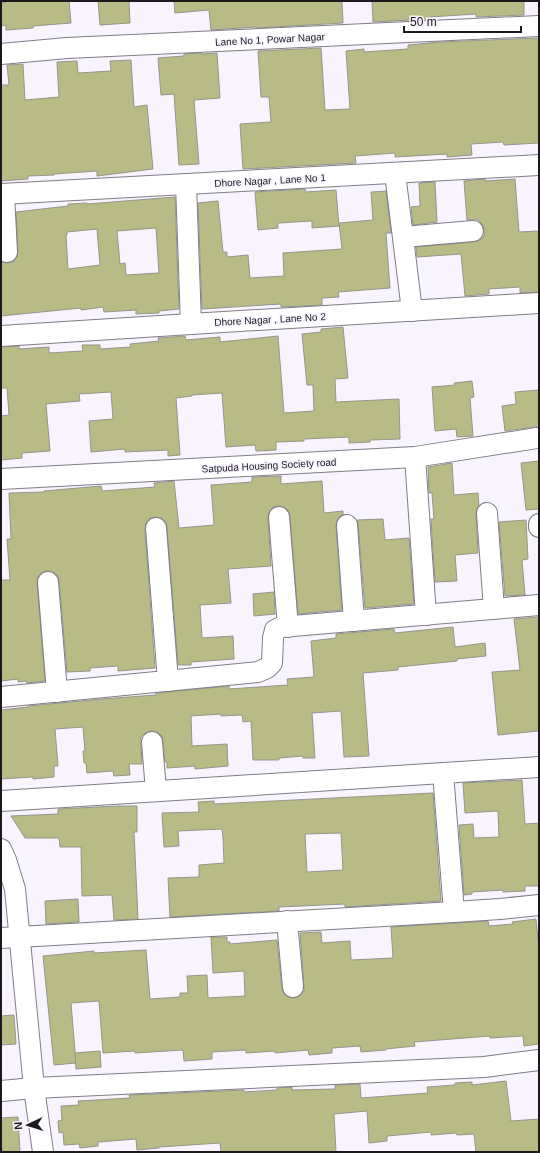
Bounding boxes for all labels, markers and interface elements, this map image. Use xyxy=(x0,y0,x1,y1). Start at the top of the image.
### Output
scale bar xyxy=(404,8,521,34)
text: 50 m xyxy=(410,15,437,29)
street label: Lane No 1, Powar Nagar xyxy=(215,31,326,48)
street label: Dhore Nagar , Lane No 1 xyxy=(214,172,327,189)
street label: Dhore Nagar , Lane No 2 xyxy=(214,311,327,328)
street label: Satpuda Housing Society road xyxy=(201,456,337,475)
north arrow xyxy=(8,1105,48,1145)
text: N xyxy=(12,1121,24,1130)

